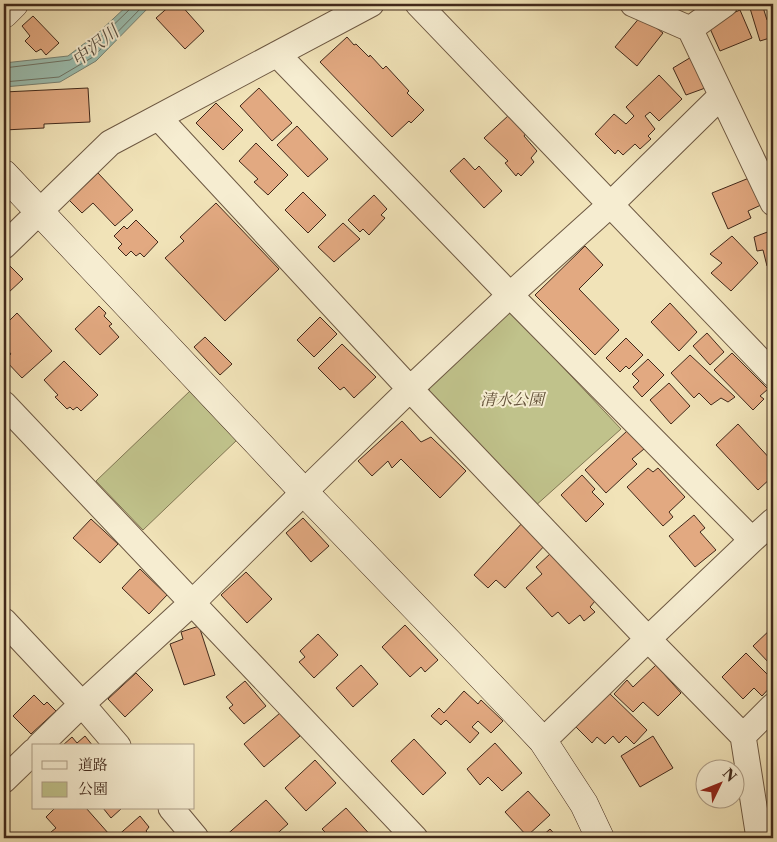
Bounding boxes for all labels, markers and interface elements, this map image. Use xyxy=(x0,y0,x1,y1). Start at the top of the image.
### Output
water label: 中沢川 xyxy=(67,19,125,71)
park label: 清水公園 xyxy=(480,389,547,409)
legend xyxy=(32,744,195,810)
text: 道路 xyxy=(78,755,108,774)
north arrow xyxy=(694,760,744,810)
text: N xyxy=(719,765,740,786)
text: 公園 xyxy=(78,779,108,798)

